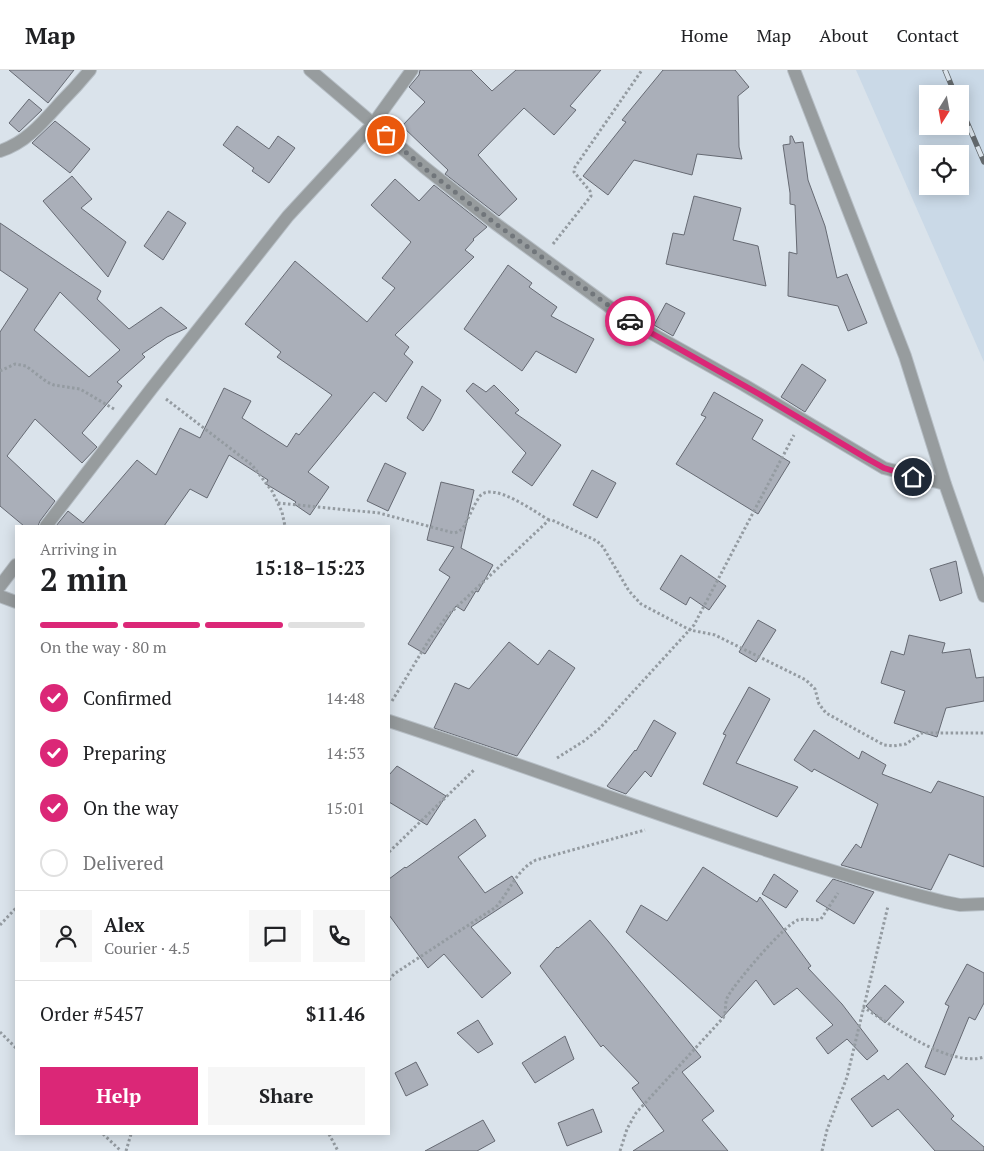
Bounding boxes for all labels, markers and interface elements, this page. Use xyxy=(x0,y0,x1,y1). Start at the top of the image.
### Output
text: Map xyxy=(25,19,75,51)
text: Home xyxy=(681,23,728,47)
text: Map xyxy=(756,23,791,47)
text: About xyxy=(819,23,868,47)
text: Contact xyxy=(896,23,959,47)
north arrow xyxy=(919,85,969,135)
map controls xyxy=(919,85,969,195)
pin xyxy=(365,114,407,156)
icon: bag xyxy=(372,121,400,149)
button: locate xyxy=(919,145,969,195)
courier xyxy=(605,296,655,346)
icon: car xyxy=(616,307,644,335)
pin xyxy=(892,456,934,498)
icon: home xyxy=(899,463,927,491)
text: Arriving in xyxy=(40,538,117,560)
text: 15:18–15:23 xyxy=(254,555,365,580)
text: 2 min xyxy=(40,558,128,600)
text: On the way · 80 m xyxy=(40,636,167,658)
icon: check xyxy=(40,684,68,712)
text: Confirmed xyxy=(83,685,172,710)
text: 14:48 xyxy=(326,687,365,709)
icon: check xyxy=(40,739,68,767)
text: Preparing xyxy=(83,740,166,765)
text: 14:53 xyxy=(326,742,365,764)
icon: check xyxy=(40,794,68,822)
text: On the way xyxy=(83,795,178,820)
text: 15:01 xyxy=(326,797,365,819)
text: Delivered xyxy=(83,850,164,875)
button: person xyxy=(40,910,92,962)
button: chat xyxy=(249,910,301,962)
button: phone xyxy=(313,910,365,962)
text: Alex xyxy=(104,912,145,937)
text: Courier · 4.5 xyxy=(104,937,190,959)
text: Order #5457 xyxy=(40,1001,144,1026)
text: $11.46 xyxy=(306,1001,365,1026)
button: Help xyxy=(40,1067,198,1125)
button: Share xyxy=(208,1067,365,1125)

